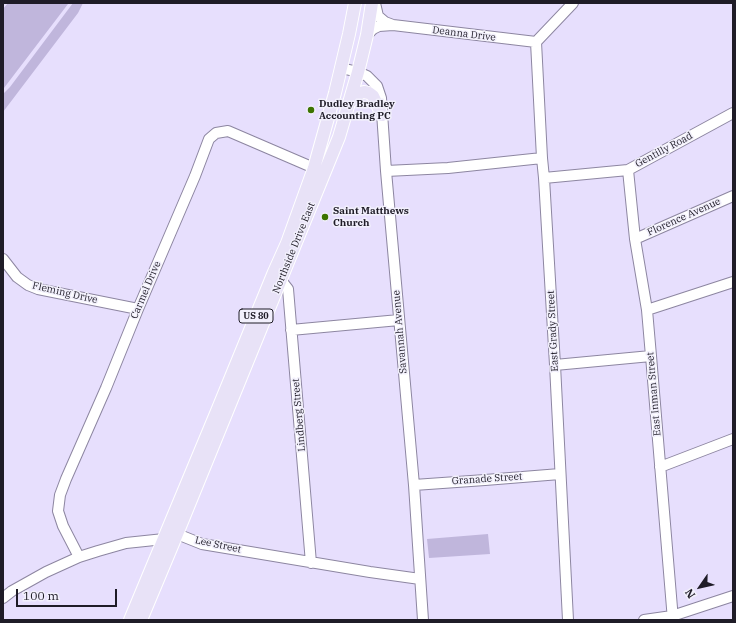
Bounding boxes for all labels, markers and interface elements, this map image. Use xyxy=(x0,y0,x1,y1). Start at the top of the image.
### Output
street label: Deanna Drive xyxy=(432,24,496,44)
place label: Dudley Bradley Accounting PC xyxy=(319,98,395,122)
marker: Dudley Bradley Accounting PC xyxy=(306,105,316,115)
street label: Gentilly Road xyxy=(633,130,695,170)
street label: Florence Avenue xyxy=(645,195,723,239)
street label: Northside Drive East xyxy=(270,201,318,295)
place label: Saint Matthews Church xyxy=(333,205,409,228)
marker: Saint Matthews Church xyxy=(320,212,330,222)
street label: Carmel Drive xyxy=(128,259,164,321)
street label: Fleming Drive xyxy=(31,280,99,306)
street label: Savannah Avenue xyxy=(390,290,410,374)
street label: East Grady Street xyxy=(545,290,561,372)
road number: US 80 xyxy=(239,309,273,323)
street label: East Inman Street xyxy=(644,352,664,436)
street label: Lindberg Street xyxy=(290,378,308,452)
street label: Granade Street xyxy=(451,471,523,487)
street label: Lee Street xyxy=(194,534,242,556)
north arrow xyxy=(680,567,720,607)
scale bar xyxy=(18,581,119,607)
text: N xyxy=(682,586,698,601)
text: 100 m xyxy=(23,588,59,603)

